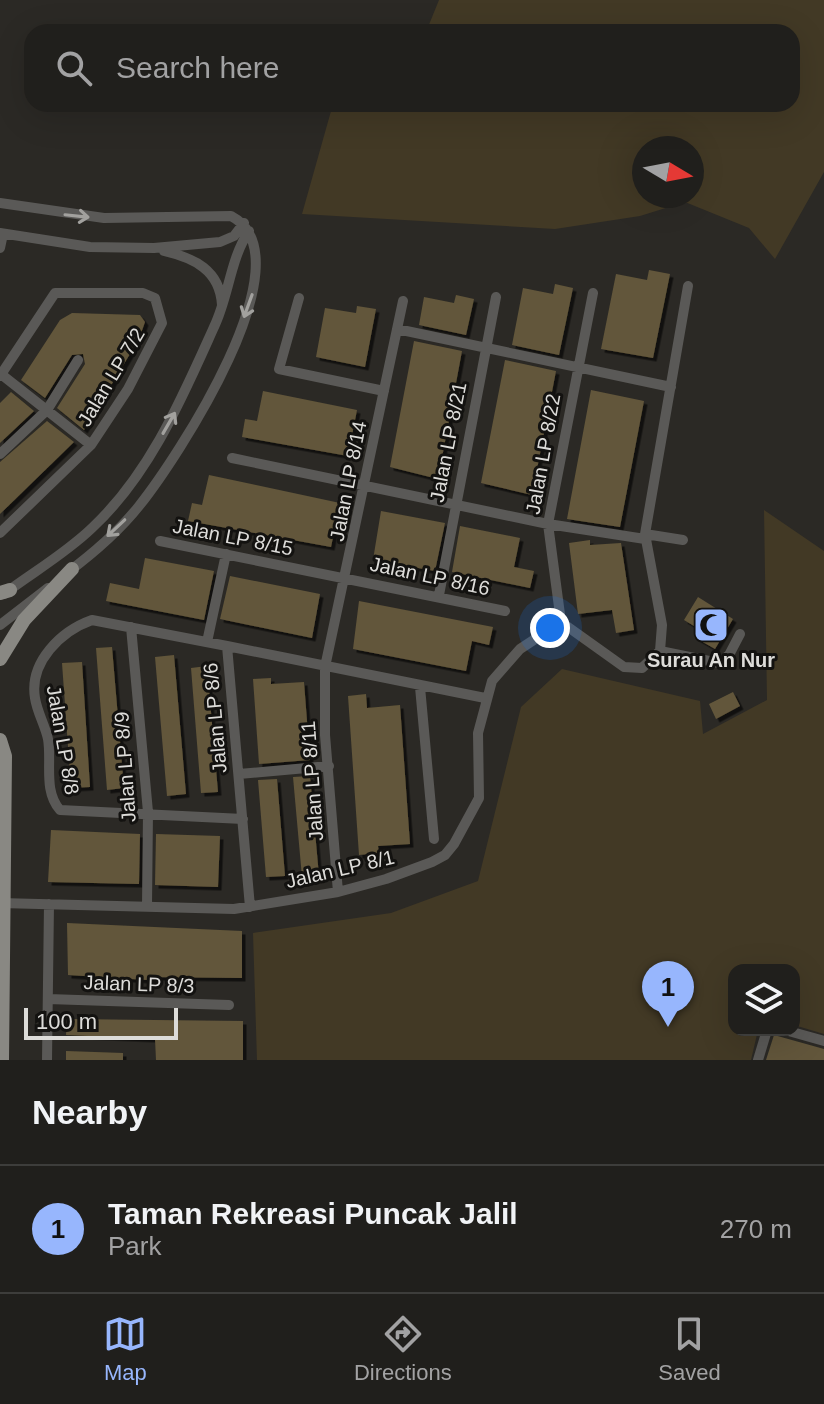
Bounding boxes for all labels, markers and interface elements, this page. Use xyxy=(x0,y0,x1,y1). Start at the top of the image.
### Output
search box xyxy=(24,24,800,112)
icon: search xyxy=(52,46,96,90)
text: Search here xyxy=(116,51,279,84)
north arrow xyxy=(632,136,704,208)
one-way arrow xyxy=(63,208,90,223)
one-way arrow xyxy=(240,293,254,318)
street label: Jalan LP 7/2 xyxy=(73,324,149,430)
street label: Jalan LP 8/21 xyxy=(426,380,470,504)
street label: Jalan LP 8/22 xyxy=(522,392,564,516)
one-way arrow xyxy=(161,412,177,435)
street label: Jalan LP 8/14 xyxy=(326,419,370,543)
street label: Jalan LP 8/15 xyxy=(171,515,295,559)
one-way arrow xyxy=(106,518,126,537)
street label: Jalan LP 8/16 xyxy=(368,553,492,599)
mosque icon: Surau An Nur xyxy=(692,606,730,644)
your location xyxy=(530,608,570,648)
place label: Surau An Nur xyxy=(647,649,775,671)
street label: Jalan LP 8/6 xyxy=(199,662,231,774)
street label: Jalan LP 8/8 xyxy=(43,684,83,796)
street label: Jalan LP 8/9 xyxy=(110,711,140,823)
street label: Jalan LP 8/11 xyxy=(297,720,327,842)
street label: Jalan LP 8/1 xyxy=(284,846,396,892)
pin: 1 xyxy=(642,961,694,1027)
map controls xyxy=(728,964,800,1036)
button: layers xyxy=(728,964,800,1036)
street label: Jalan LP 8/3 xyxy=(83,971,195,997)
scale bar xyxy=(24,1004,178,1040)
text: 100 m xyxy=(36,1009,97,1034)
text: Nearby xyxy=(32,1093,147,1131)
text: Taman Rekreasi Puncak Jalil xyxy=(108,1197,518,1230)
text: 1 xyxy=(51,1214,65,1244)
text: 270 m xyxy=(720,1214,792,1244)
text: Park xyxy=(108,1231,161,1261)
tab: Map xyxy=(103,1312,147,1386)
tab: Directions xyxy=(354,1312,452,1386)
tab: Saved xyxy=(658,1312,721,1386)

